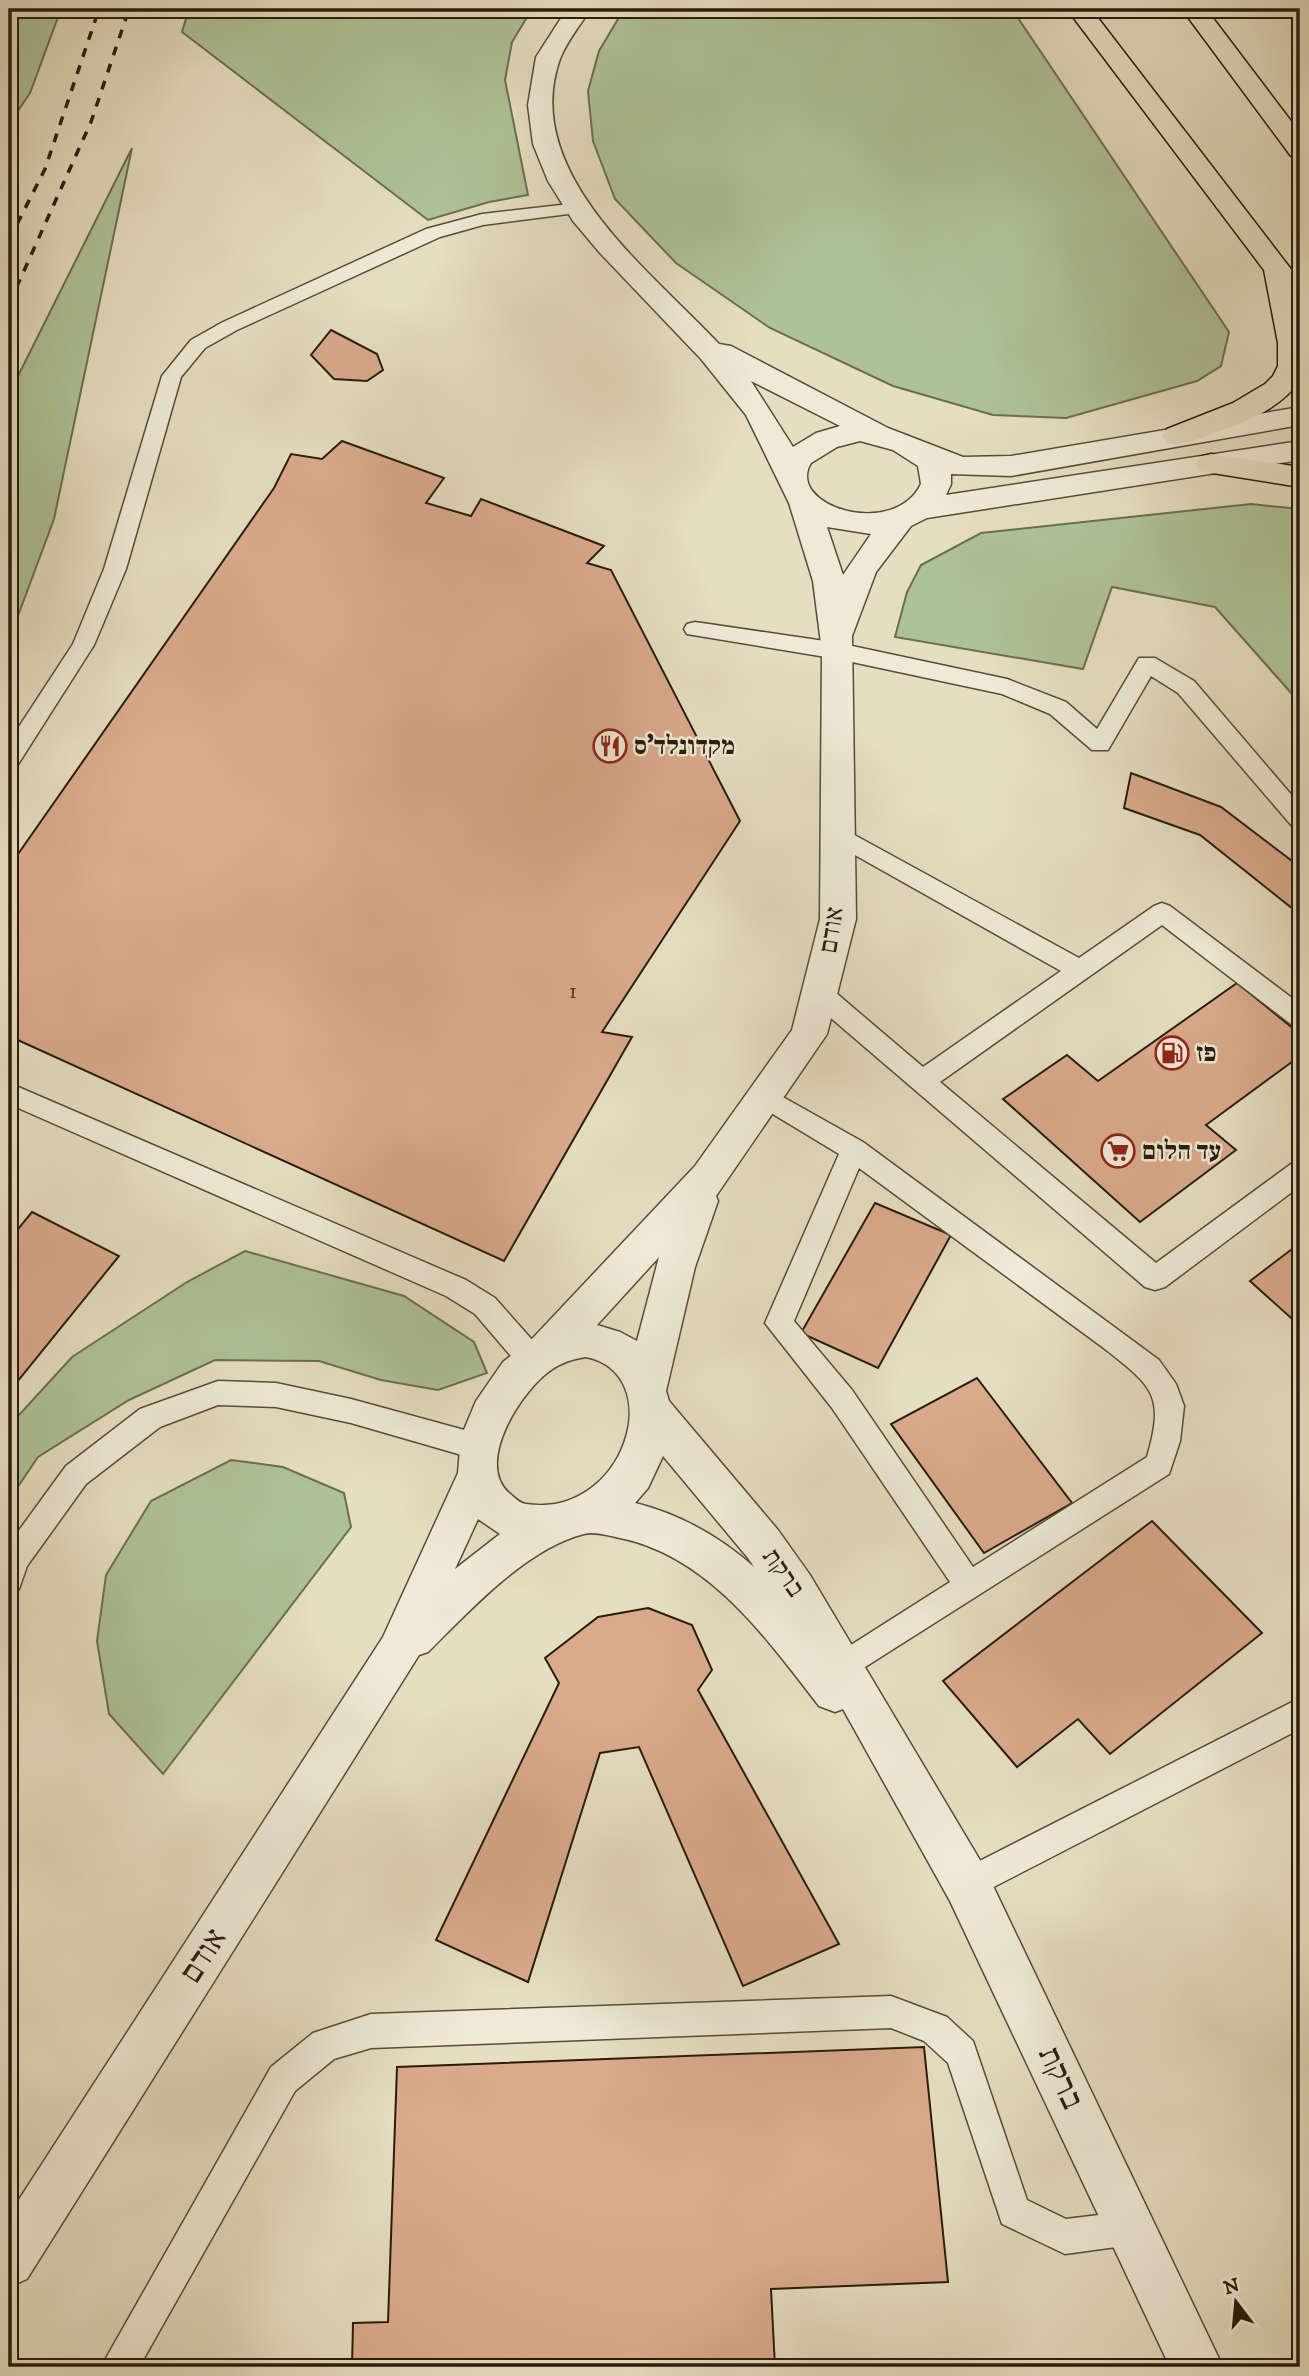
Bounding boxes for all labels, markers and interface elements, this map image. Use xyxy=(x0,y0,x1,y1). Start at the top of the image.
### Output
restaurant icon: מקדונלד'ס xyxy=(591,727,629,765)
place label: מקדונלד'ס xyxy=(634,730,735,763)
street label: אודם xyxy=(812,904,852,956)
house number: 1 xyxy=(569,977,577,1006)
fuel station icon: פז xyxy=(1153,1034,1191,1072)
place label: פז xyxy=(1196,1037,1216,1070)
supermarket icon: עד הלום xyxy=(1099,1132,1137,1170)
place label: עד הלום xyxy=(1142,1135,1221,1168)
street label: ברקת xyxy=(754,1542,812,1604)
street label: אודם xyxy=(172,1921,236,1991)
street label: ברקת xyxy=(1028,2040,1092,2116)
north arrow xyxy=(1200,2268,1270,2338)
text: N xyxy=(1221,2274,1243,2300)

